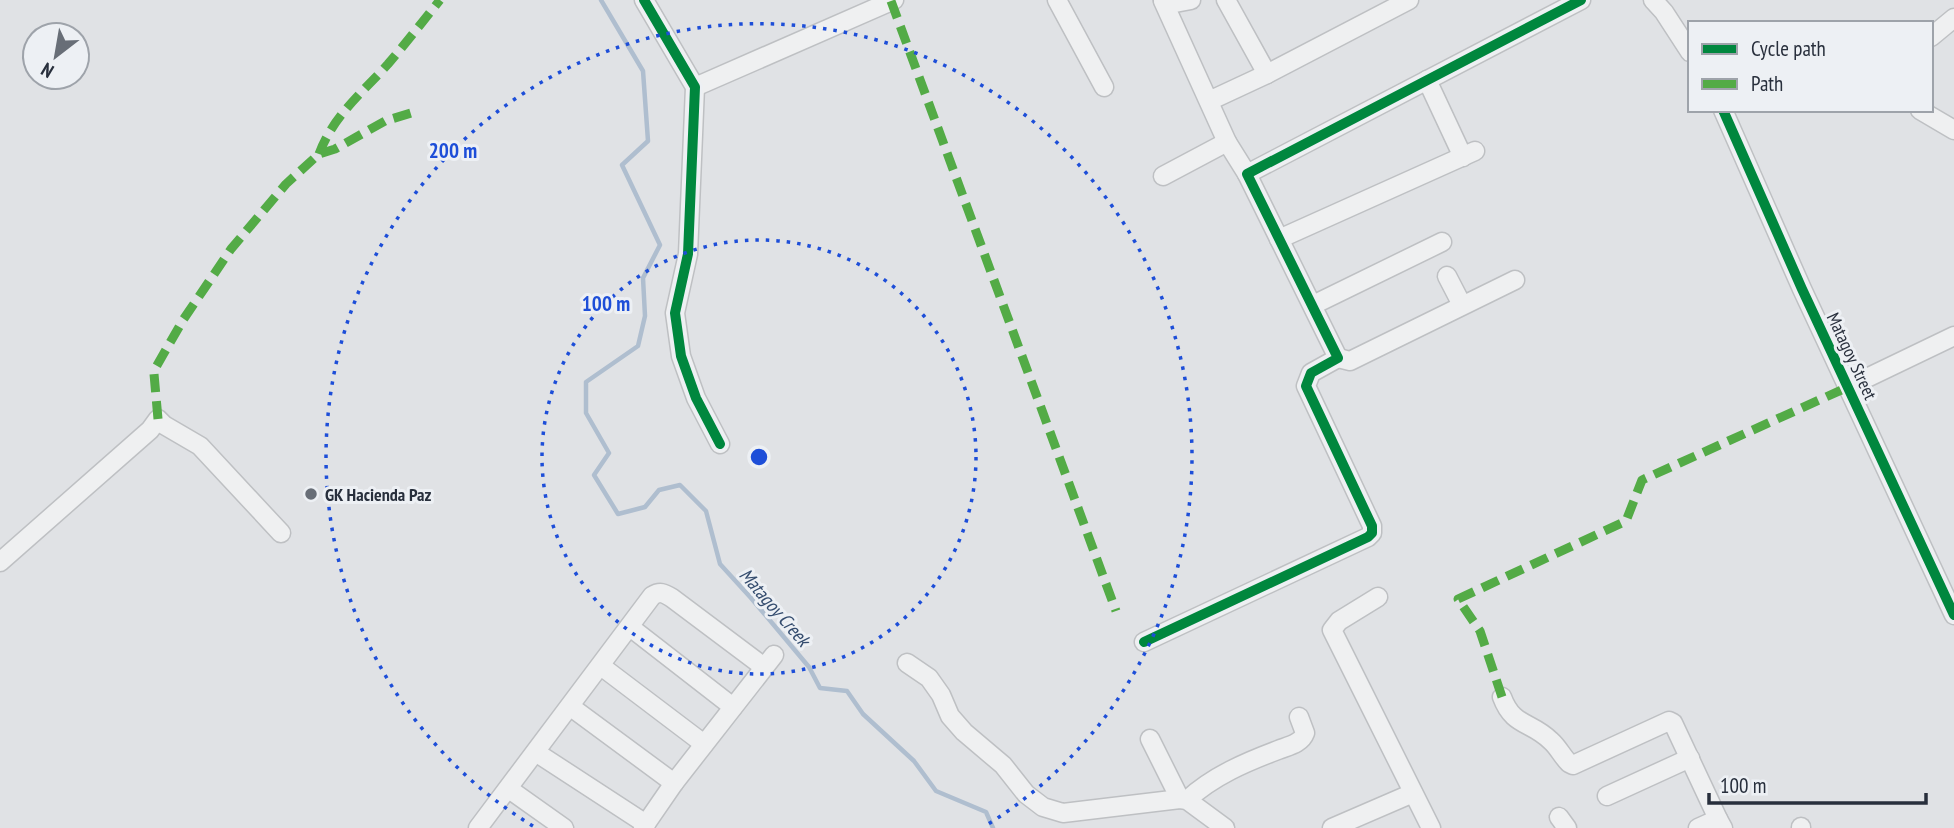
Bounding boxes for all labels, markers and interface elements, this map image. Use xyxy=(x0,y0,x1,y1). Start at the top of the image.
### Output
north arrow xyxy=(21,21,91,91)
legend xyxy=(1688,21,1933,112)
text: Cycle path xyxy=(1751,35,1826,62)
text: N xyxy=(37,58,58,84)
text: Path xyxy=(1751,70,1783,97)
text: 200 m xyxy=(429,137,477,164)
text: 100 m xyxy=(582,290,630,317)
street label: Matagoy Street xyxy=(1822,309,1882,403)
centre of rings xyxy=(747,445,771,469)
place label: GK Hacienda Paz xyxy=(325,483,432,506)
marker: GK Hacienda Paz xyxy=(303,486,319,502)
water label: Matagoy Creek xyxy=(734,563,817,653)
scale bar xyxy=(1709,762,1926,806)
text: 100 m xyxy=(1720,772,1766,799)

